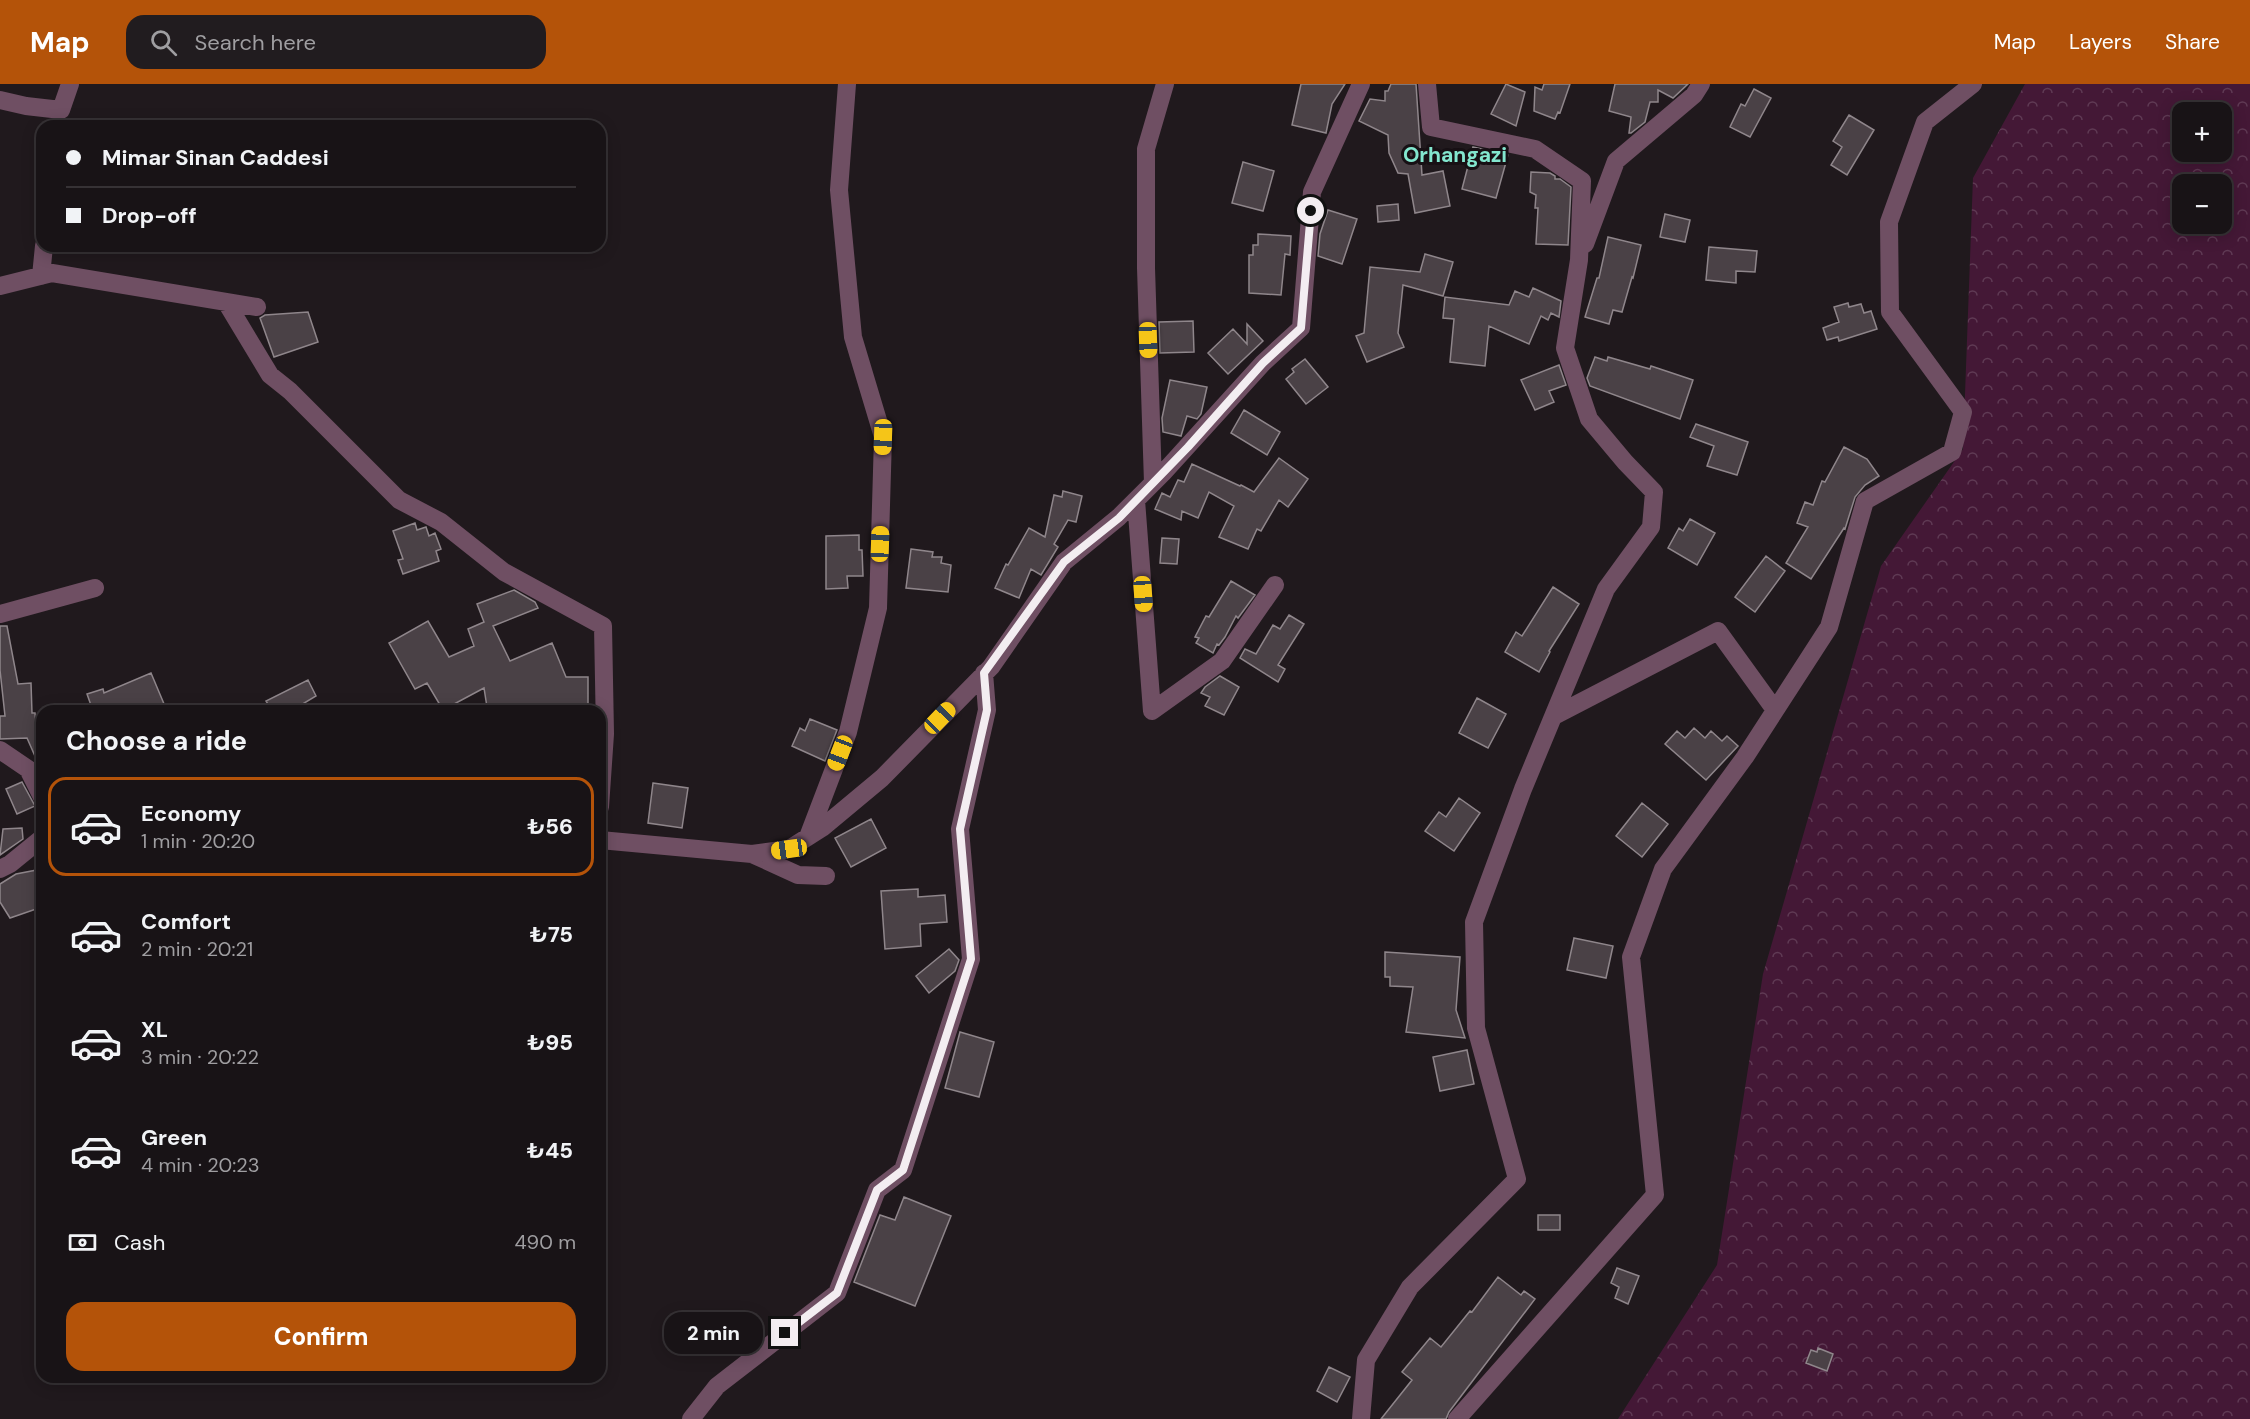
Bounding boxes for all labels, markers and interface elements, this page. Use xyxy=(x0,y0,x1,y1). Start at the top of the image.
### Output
search box xyxy=(126,15,546,69)
text: Map xyxy=(30,24,90,61)
icon: search xyxy=(147,26,180,59)
text: Search here xyxy=(195,28,316,57)
text: Map xyxy=(1994,28,2036,56)
text: Layers xyxy=(2069,28,2132,56)
text: Share xyxy=(2165,28,2220,56)
map controls xyxy=(2172,102,2232,234)
button: + xyxy=(2172,102,2232,162)
district label: Orhangazi xyxy=(1403,141,1507,169)
text: Mimar Sinan Caddesi xyxy=(102,143,329,172)
button: − xyxy=(2172,174,2232,234)
route start xyxy=(1297,197,1324,224)
text: Drop-off xyxy=(102,201,197,230)
car xyxy=(1138,322,1158,358)
car xyxy=(873,419,893,455)
car xyxy=(870,526,890,562)
car xyxy=(1133,575,1153,613)
car xyxy=(921,699,959,737)
text: Choose a ride xyxy=(66,723,247,758)
car xyxy=(825,733,855,773)
text: Economy xyxy=(141,799,241,828)
icon: car xyxy=(69,800,123,854)
text: ₺56 xyxy=(527,812,573,841)
text: 1 min · 20:20 xyxy=(141,828,255,854)
car xyxy=(770,838,808,860)
text: Comfort xyxy=(141,907,231,936)
icon: car xyxy=(69,908,123,962)
text: ₺75 xyxy=(530,920,573,949)
text: 2 min · 20:21 xyxy=(141,936,253,962)
text: XL xyxy=(141,1015,168,1044)
icon: car xyxy=(69,1016,123,1070)
text: ₺95 xyxy=(527,1028,573,1057)
text: 3 min · 20:22 xyxy=(141,1044,259,1070)
text: Green xyxy=(141,1123,207,1152)
icon: car xyxy=(69,1124,123,1178)
text: ₺45 xyxy=(527,1136,573,1165)
text: 4 min · 20:23 xyxy=(141,1152,260,1178)
icon: cash xyxy=(66,1226,99,1259)
text: Cash xyxy=(114,1228,165,1257)
text: 490 m xyxy=(514,1229,576,1255)
button: Confirm xyxy=(66,1302,576,1371)
callout: 2 min xyxy=(665,1312,764,1354)
route end xyxy=(771,1319,798,1346)
text: 2 min xyxy=(687,1320,740,1346)

